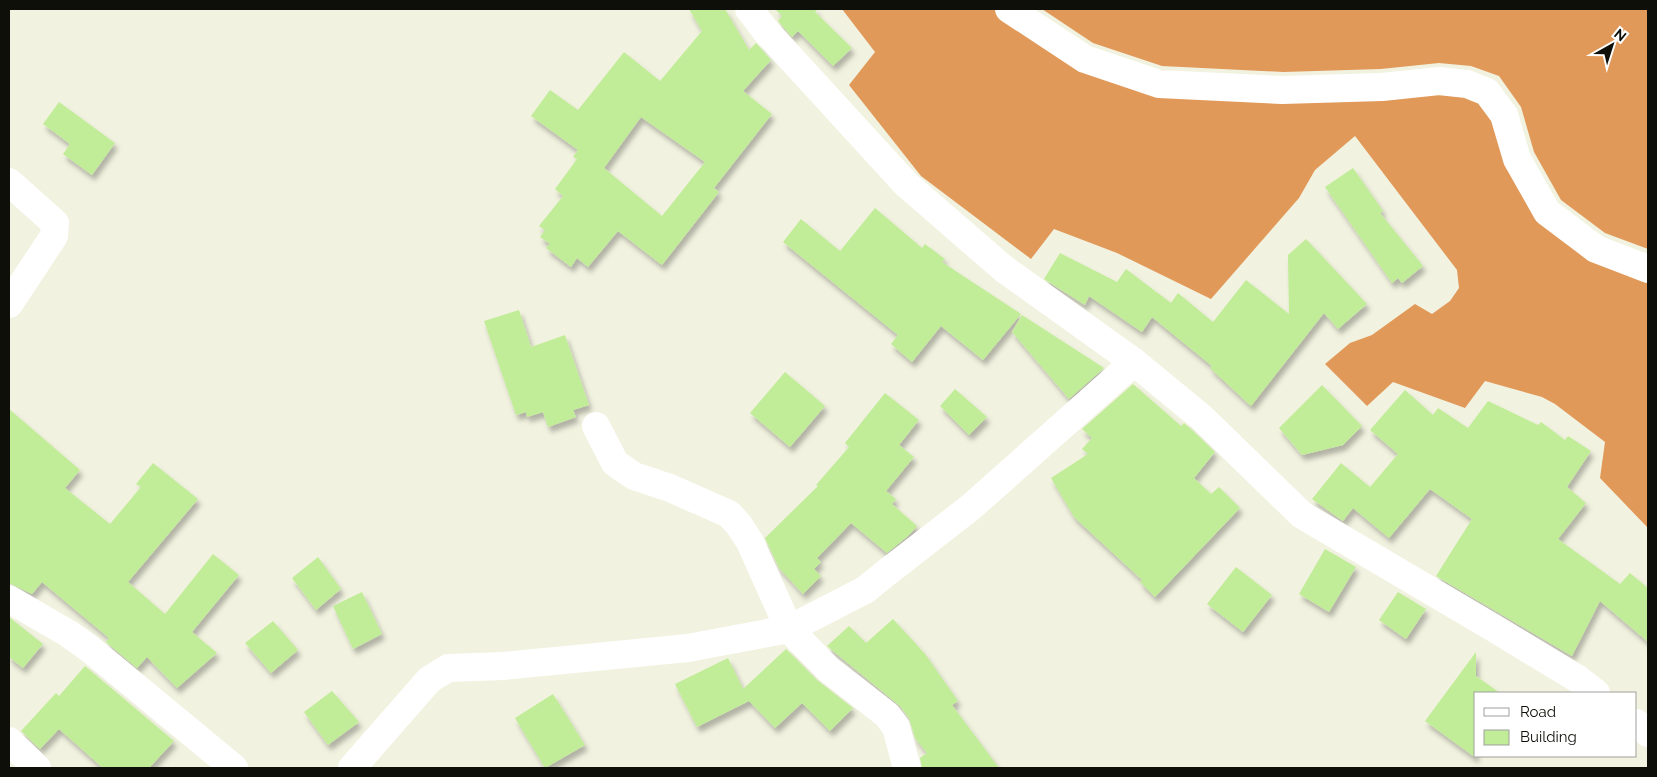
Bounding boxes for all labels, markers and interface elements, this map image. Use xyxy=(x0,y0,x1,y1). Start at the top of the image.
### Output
north arrow xyxy=(1587,20,1637,70)
text: N xyxy=(1611,25,1629,44)
legend xyxy=(1474,692,1637,757)
text: Road xyxy=(1520,703,1556,721)
text: Building xyxy=(1520,728,1577,746)

